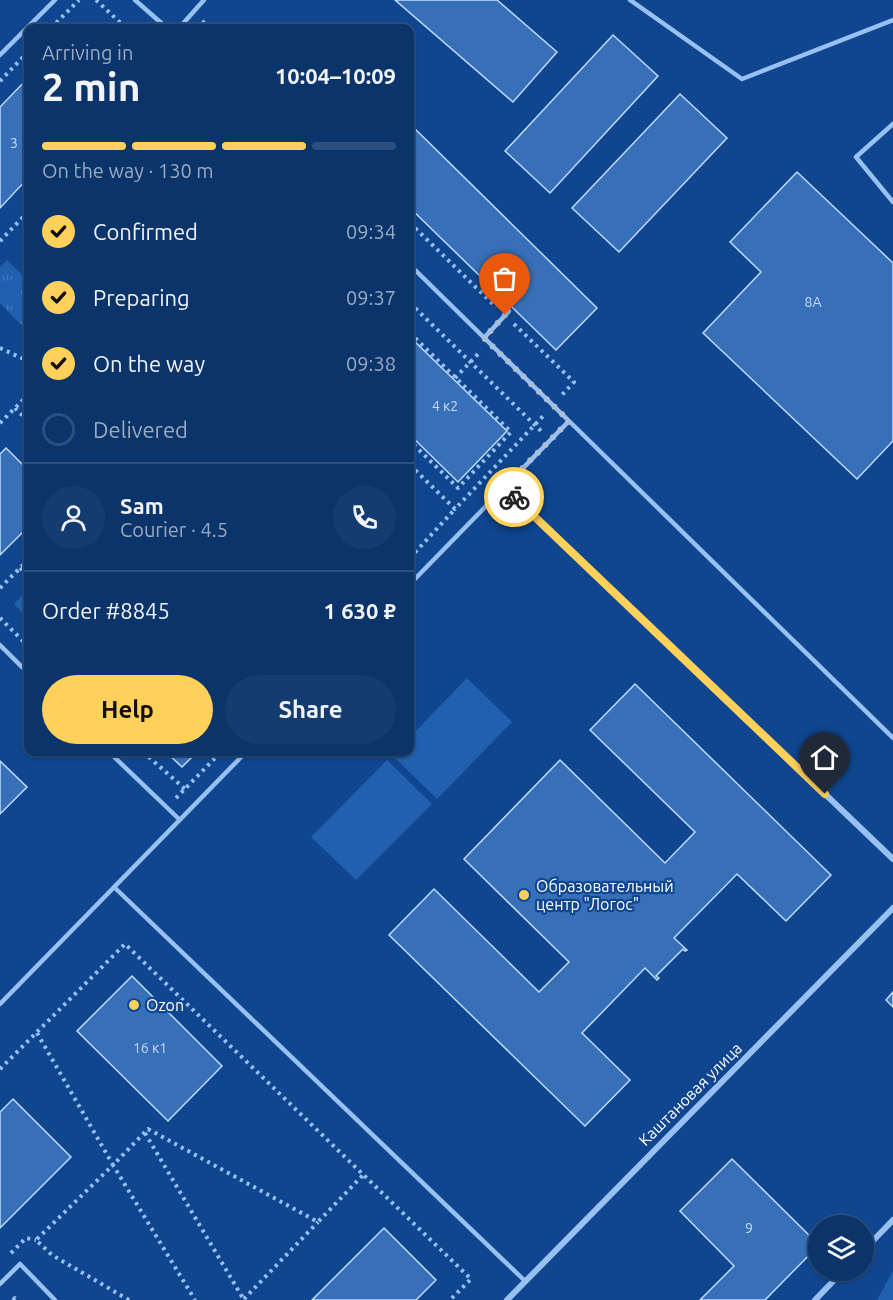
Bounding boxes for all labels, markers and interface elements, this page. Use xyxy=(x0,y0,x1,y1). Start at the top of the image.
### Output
text: Arriving in xyxy=(42,41,133,64)
text: 10:04–10:09 xyxy=(275,63,396,88)
text: 2 min xyxy=(42,65,141,108)
house number: 3 xyxy=(10,135,18,151)
text: On the way · 130 m xyxy=(42,159,214,182)
icon: check xyxy=(42,215,75,248)
text: Confirmed xyxy=(93,219,198,244)
text: 09:34 xyxy=(346,220,396,243)
pin xyxy=(479,253,530,315)
icon: bag xyxy=(488,262,521,295)
icon: check xyxy=(42,281,75,314)
text: Preparing xyxy=(93,285,190,310)
text: 09:37 xyxy=(346,286,396,309)
house number: 8А xyxy=(805,294,822,310)
icon: check xyxy=(42,347,75,380)
text: On the way xyxy=(93,351,205,376)
text: 09:38 xyxy=(346,352,396,375)
house number: 4 к2 xyxy=(432,398,458,414)
text: Delivered xyxy=(93,417,188,442)
courier xyxy=(484,467,544,527)
icon: bike xyxy=(498,481,531,514)
button: person xyxy=(42,486,105,549)
button: phone xyxy=(333,486,396,549)
text: Sam xyxy=(120,493,164,518)
text: Courier · 4.5 xyxy=(120,518,228,541)
text: Order #8845 xyxy=(42,598,170,623)
text: 1 630 ₽ xyxy=(324,598,396,623)
button: Help xyxy=(42,675,213,744)
button: Share xyxy=(225,675,396,744)
pin xyxy=(799,732,850,794)
icon: home xyxy=(808,741,841,774)
place label: Образовательный центр "Логос" xyxy=(536,877,674,913)
marker: Образовательный центр "Логос" xyxy=(517,888,531,902)
place label: Ozon xyxy=(146,996,184,1014)
marker: Ozon xyxy=(127,998,141,1012)
street label: Каштановая улица xyxy=(635,1039,745,1149)
house number: 16 к1 xyxy=(133,1040,167,1056)
map controls xyxy=(808,1215,874,1281)
button: layers xyxy=(808,1215,874,1281)
house number: 9 xyxy=(745,1220,753,1236)

